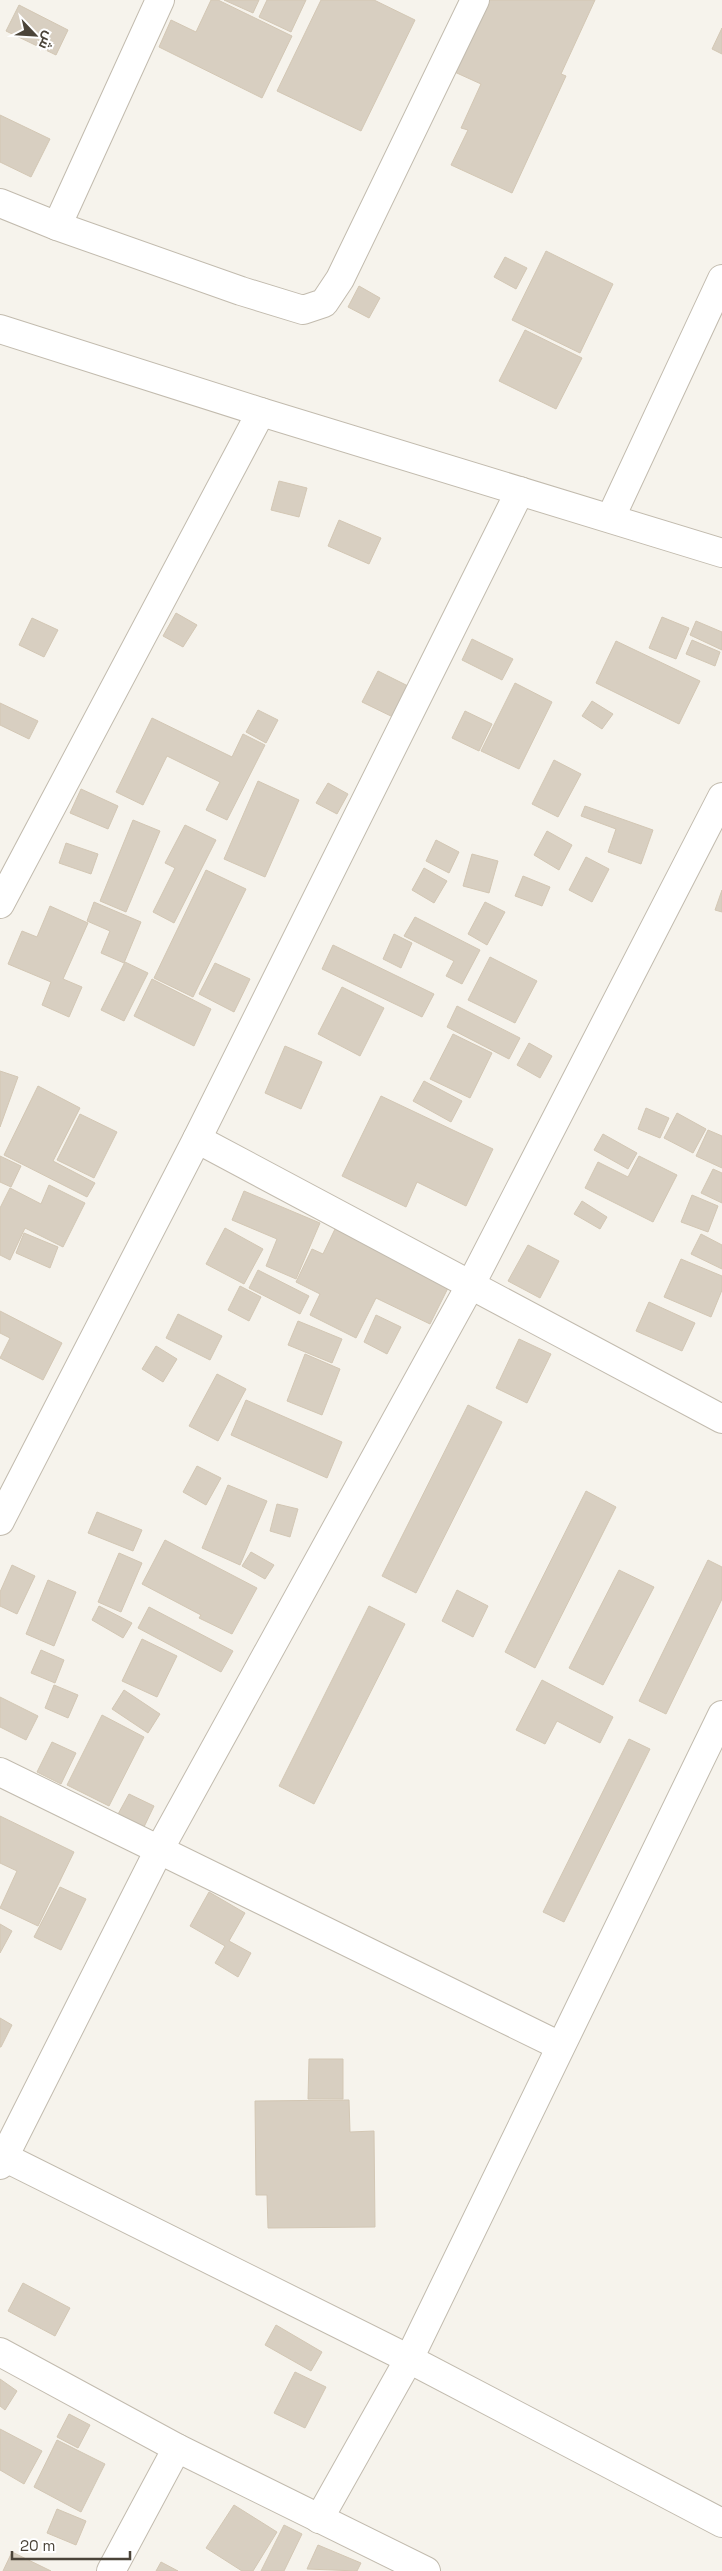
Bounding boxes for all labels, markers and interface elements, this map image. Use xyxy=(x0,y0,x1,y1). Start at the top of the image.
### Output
north arrow xyxy=(10,10,60,60)
text: ش xyxy=(35,29,59,52)
scale bar xyxy=(12,2528,130,2560)
text: 20 m xyxy=(20,2536,55,2555)

